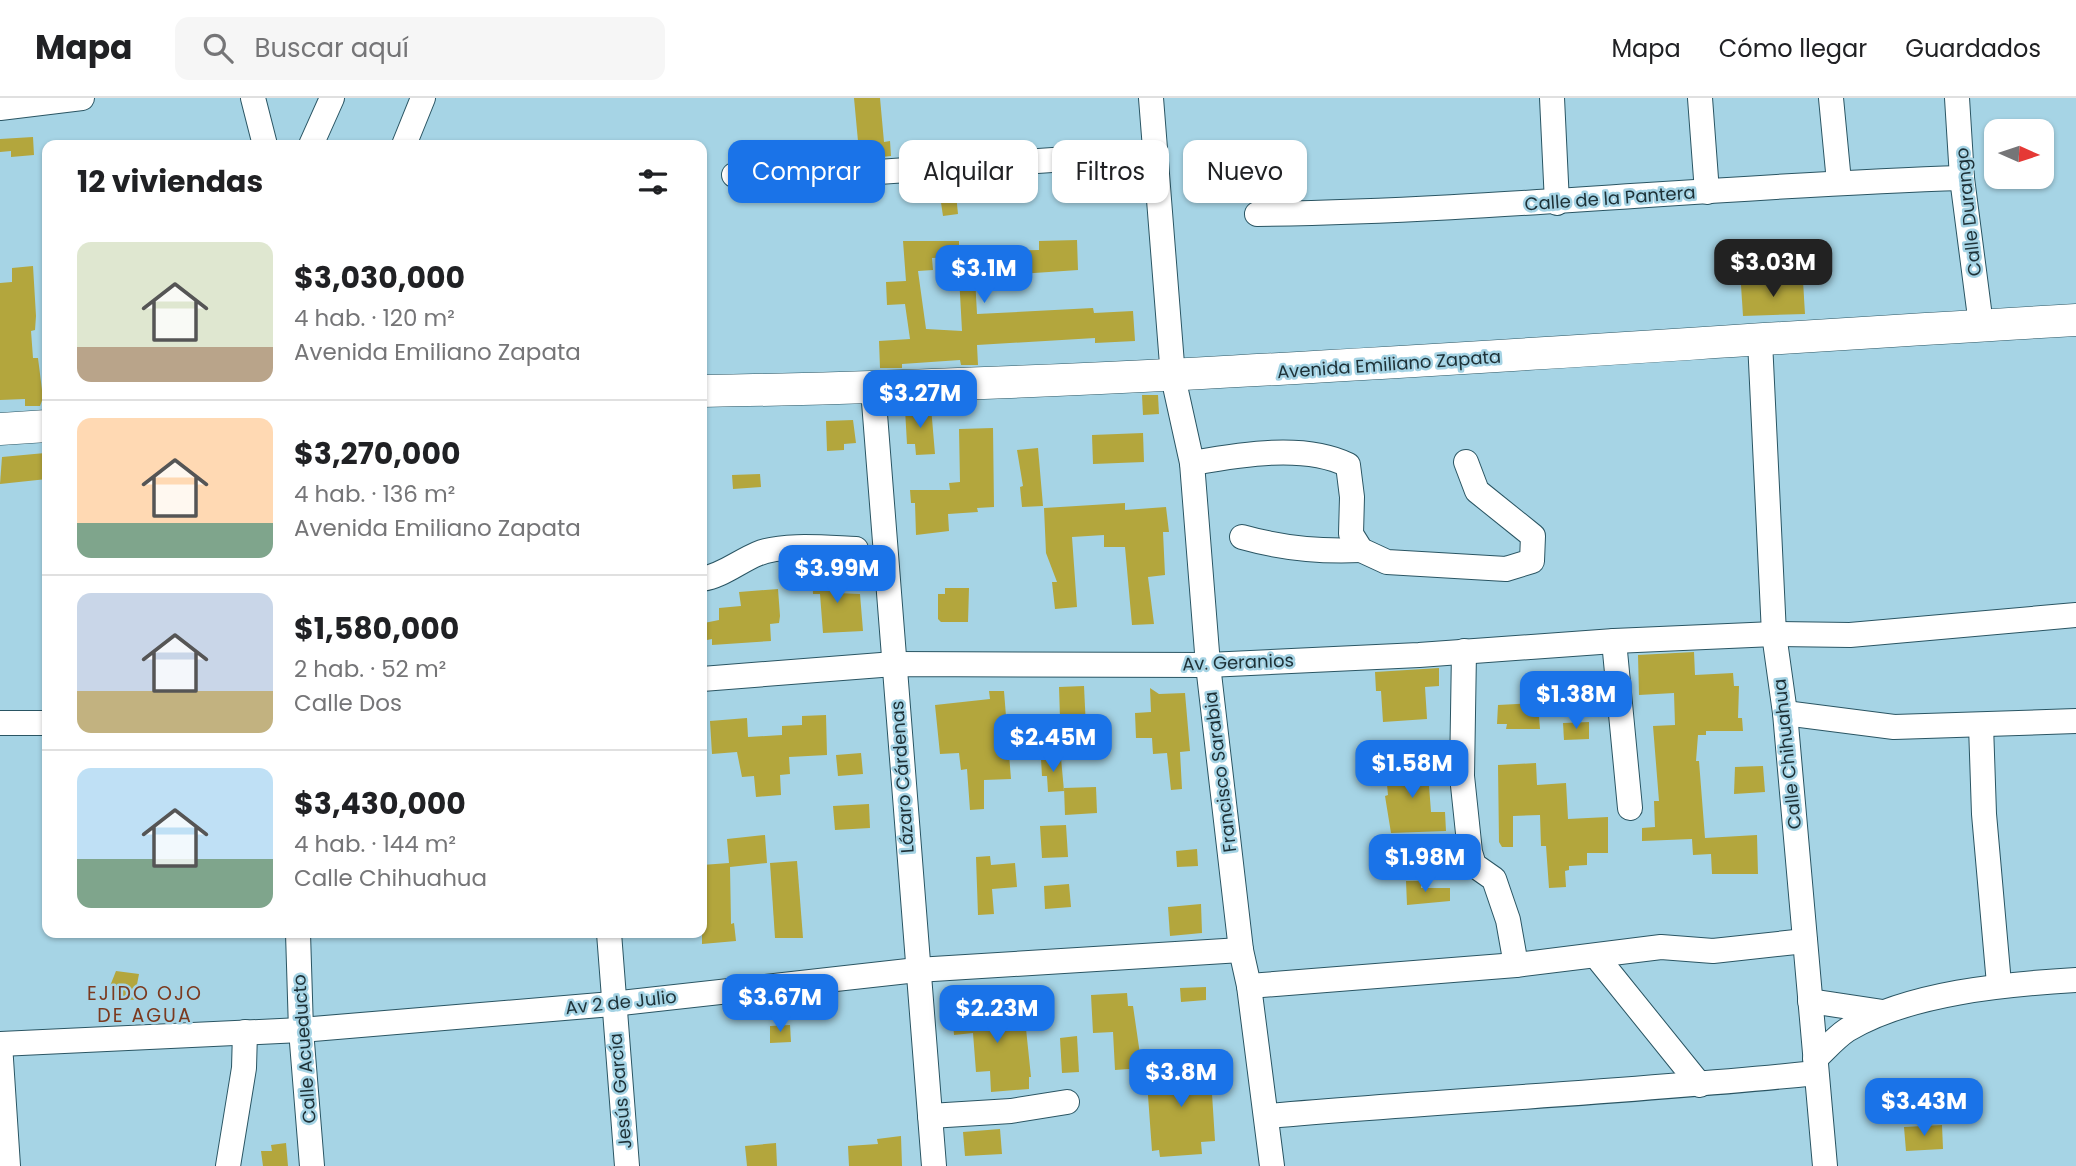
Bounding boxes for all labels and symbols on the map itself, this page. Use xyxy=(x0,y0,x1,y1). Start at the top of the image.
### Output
north arrow xyxy=(1984,119,2054,189)
street label: Calle Durango xyxy=(1949,146,1987,278)
street label: Calle de la Pantera xyxy=(1524,180,1696,216)
pin: $3.03M xyxy=(1716,240,1830,299)
pin: $3.1M xyxy=(935,246,1033,305)
street label: Avenida Emiliano Zapata xyxy=(1276,344,1502,384)
pin: $3.27M xyxy=(863,370,977,430)
pin: $3.99M xyxy=(780,546,894,605)
street label: Av. Geranios xyxy=(1182,648,1294,676)
pin: $1.38M xyxy=(1519,672,1633,731)
street label: Calle Chihuahua xyxy=(1767,678,1807,830)
street label: Francisco Sarabia xyxy=(1198,690,1242,854)
street label: Lázaro Cárdenas xyxy=(884,700,920,854)
pin: $2.45M xyxy=(996,714,1110,774)
pin: $1.58M xyxy=(1355,740,1469,800)
pin: $1.98M xyxy=(1368,834,1482,894)
street label: Calle Acueducto xyxy=(286,974,322,1124)
pin: $3.67M xyxy=(723,974,837,1034)
district label: EJIDO OJO DE AGUA xyxy=(87,980,203,1029)
street label: Av 2 de Julio xyxy=(564,984,678,1020)
pin: $2.23M xyxy=(940,986,1054,1045)
street label: Jesús García xyxy=(602,1032,638,1150)
pin: $3.8M xyxy=(1132,1049,1230,1109)
pin: $3.43M xyxy=(1867,1079,1981,1138)

